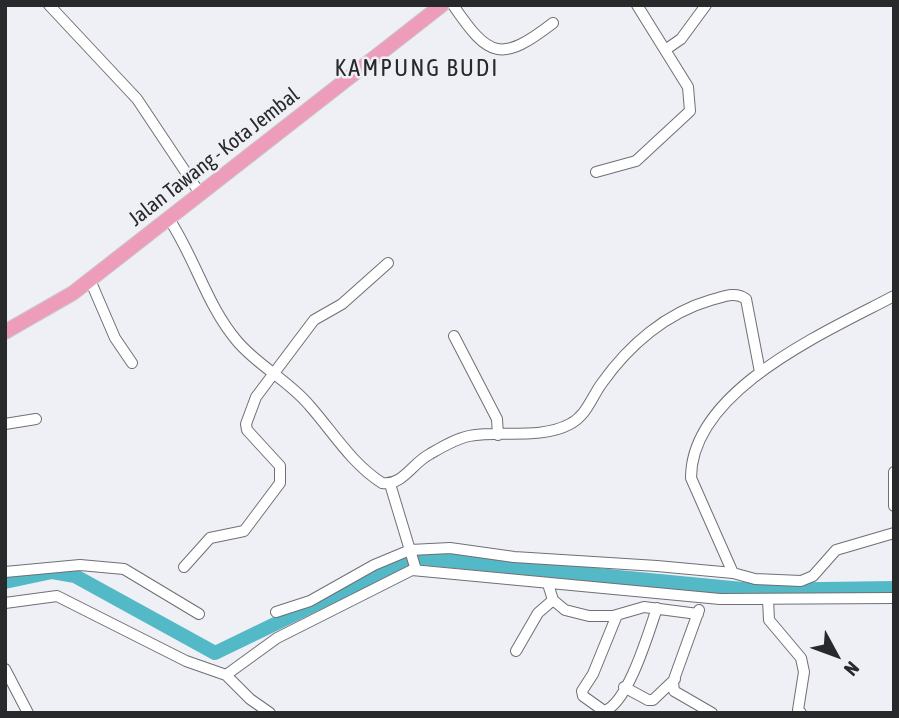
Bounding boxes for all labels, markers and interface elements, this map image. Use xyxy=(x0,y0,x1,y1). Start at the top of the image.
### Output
district label: KAMPUNG BUDI xyxy=(336,54,498,82)
street label: Jalan Tawang - Kota Jembal xyxy=(124,82,304,232)
north arrow xyxy=(801,620,871,690)
text: N xyxy=(840,657,864,680)

